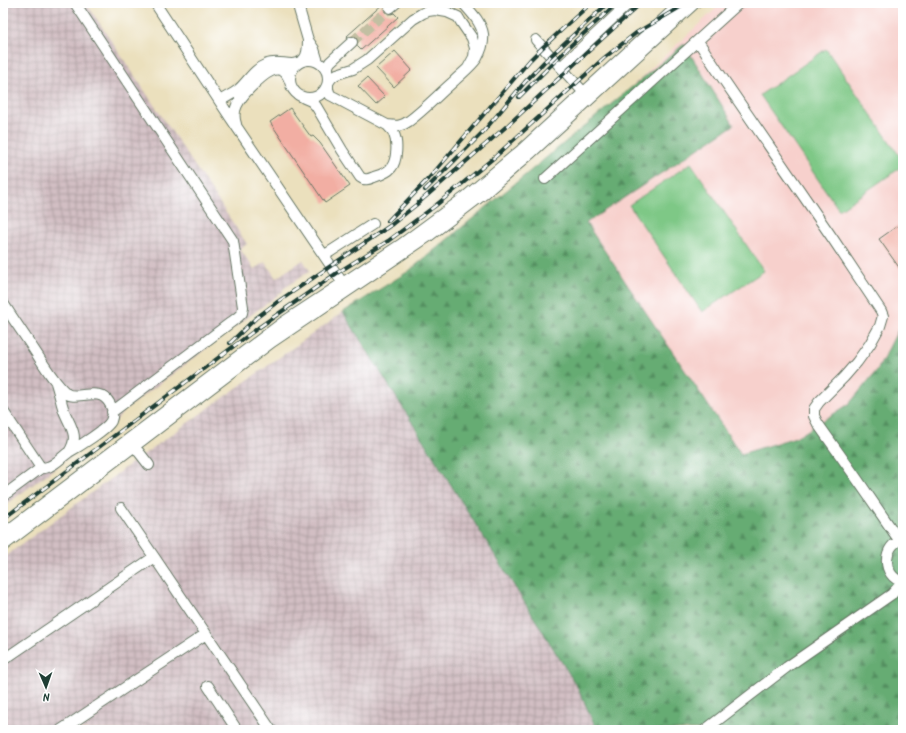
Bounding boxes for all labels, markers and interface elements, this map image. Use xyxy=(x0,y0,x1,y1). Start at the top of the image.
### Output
north arrow xyxy=(26,667,66,707)
text: N xyxy=(42,687,50,705)

